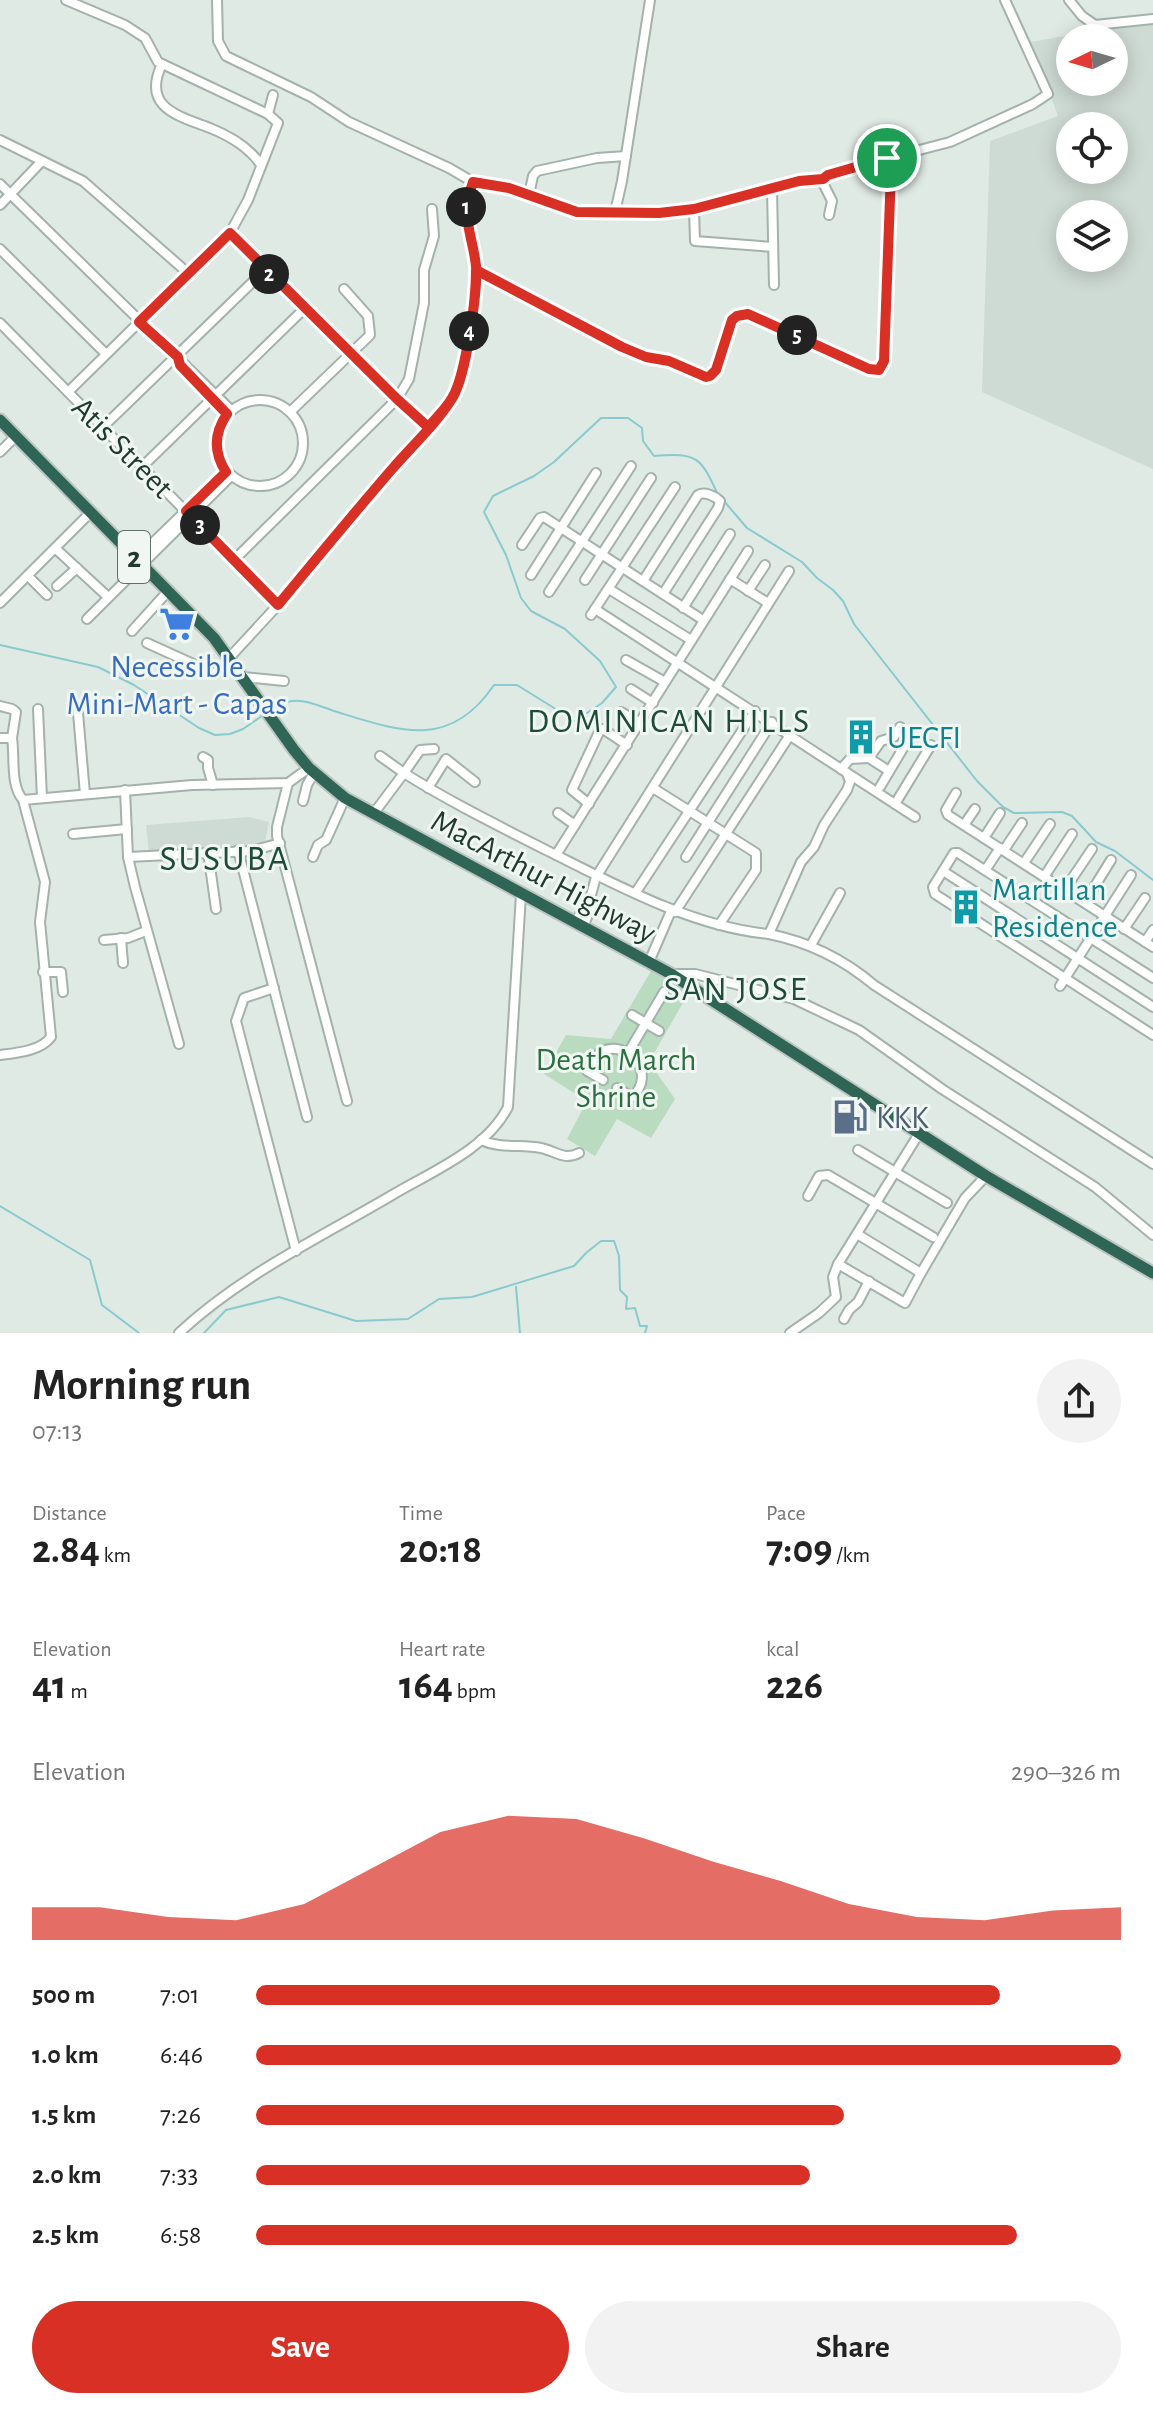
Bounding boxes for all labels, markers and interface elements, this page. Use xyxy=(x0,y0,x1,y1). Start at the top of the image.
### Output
north arrow xyxy=(1056,24,1128,96)
map controls xyxy=(1056,24,1128,272)
button: locate xyxy=(1056,112,1128,184)
pin xyxy=(853,124,921,192)
icon: arrive xyxy=(865,136,909,180)
pin: 1 xyxy=(446,187,486,227)
text: 1 xyxy=(462,196,470,218)
button: layers xyxy=(1056,200,1128,272)
pin: 2 xyxy=(249,254,289,294)
text: 2 xyxy=(264,263,274,285)
pin: 4 xyxy=(449,311,489,351)
pin: 5 xyxy=(777,315,817,355)
text: 4 xyxy=(463,320,475,342)
text: 5 xyxy=(792,324,802,346)
street label: Atis Street xyxy=(66,391,179,504)
pin: 3 xyxy=(180,505,220,545)
text: 3 xyxy=(195,514,205,536)
road number: 2 xyxy=(118,531,150,583)
supermarket icon: Necessible Mini-Mart - Capas xyxy=(158,605,196,643)
place label: Necessible Mini-Mart - Capas xyxy=(67,651,287,720)
district label: DOMINICAN HILLS xyxy=(527,705,811,739)
building icon: UECFI xyxy=(842,718,880,756)
place label: UECFI xyxy=(887,722,961,754)
street label: MacArthur Highway xyxy=(426,804,661,950)
district label: SUSUBA xyxy=(159,841,291,877)
place label: Martillan Residence xyxy=(992,874,1118,943)
building icon: Martillan Residence xyxy=(947,888,985,926)
district label: SAN JOSE xyxy=(664,973,808,1007)
park label: Death March Shrine xyxy=(536,1044,697,1113)
fuel station icon: KKK xyxy=(831,1098,869,1136)
place label: KKK xyxy=(876,1102,929,1134)
button: share xyxy=(1037,1359,1121,1443)
text: Morning run xyxy=(32,1364,251,1408)
text: 07:13 xyxy=(32,1418,82,1444)
text: Distance xyxy=(32,1502,107,1524)
text: Time xyxy=(399,1502,443,1524)
text: Pace xyxy=(766,1502,806,1524)
text: 2.84 xyxy=(32,1530,100,1570)
text: 20:18 xyxy=(399,1530,482,1570)
text: 7:09 xyxy=(766,1530,833,1570)
text: km xyxy=(100,1544,131,1566)
text: /km xyxy=(833,1544,870,1566)
text: Elevation xyxy=(32,1638,112,1660)
text: Heart rate xyxy=(399,1638,485,1660)
text: kcal xyxy=(766,1638,800,1660)
text: 41 xyxy=(32,1666,67,1706)
text: 164 xyxy=(399,1666,453,1706)
text: 226 xyxy=(766,1666,823,1706)
text: m xyxy=(67,1680,88,1702)
text: bpm xyxy=(453,1680,496,1702)
text: Elevation xyxy=(32,1759,126,1785)
text: 290–326 m xyxy=(1011,1759,1121,1785)
text: 500 m xyxy=(32,1982,95,2008)
text: 7:01 xyxy=(160,1982,199,2008)
text: 1.0 km xyxy=(32,2042,99,2068)
text: 6:46 xyxy=(160,2042,203,2068)
text: 1.5 km xyxy=(32,2102,96,2128)
text: 7:26 xyxy=(160,2102,201,2128)
text: 2.0 km xyxy=(32,2162,102,2188)
text: 7:33 xyxy=(160,2162,198,2188)
text: 2.5 km xyxy=(32,2222,99,2248)
text: 6:58 xyxy=(160,2222,201,2248)
button: Save xyxy=(32,2301,569,2393)
button: Share xyxy=(585,2301,1121,2393)

